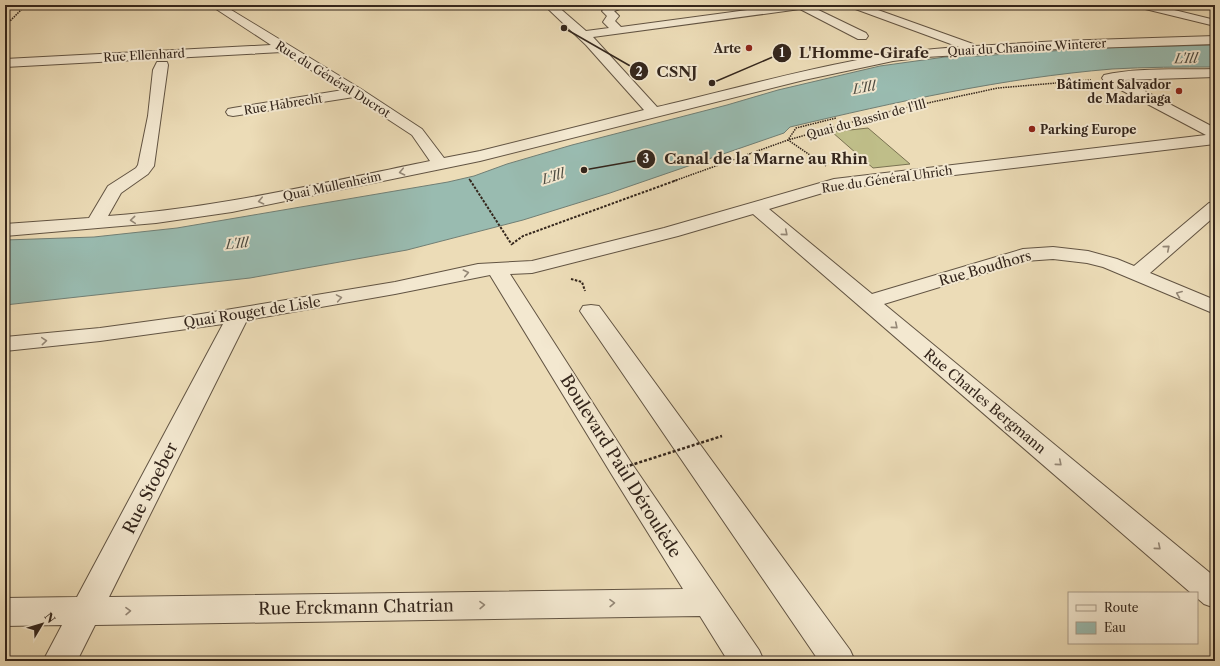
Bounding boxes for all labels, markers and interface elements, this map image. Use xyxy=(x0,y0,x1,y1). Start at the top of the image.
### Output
street label: Quai du Chanoine Winterer xyxy=(947,35,1107,59)
street label: Rue du Général Ducrot xyxy=(273,38,394,121)
callout: L'Homme-Girafe xyxy=(772,40,937,67)
place label: Arte xyxy=(713,41,741,56)
marker: Arte xyxy=(744,43,754,53)
text: L'Homme-Girafe xyxy=(799,43,929,62)
street label: Rue Ellenhard xyxy=(103,45,186,65)
text: 1 xyxy=(779,45,785,60)
water label: L'Ill xyxy=(1173,50,1200,66)
callout: CSNJ xyxy=(629,58,705,85)
text: CSNJ xyxy=(657,62,697,81)
text: 2 xyxy=(635,64,643,79)
water label: L'Ill xyxy=(850,77,879,97)
place label: Bâtiment Salvador de Madariaga xyxy=(1057,77,1172,106)
marker: Bâtiment Salvador de Madariaga xyxy=(1174,86,1184,96)
street label: Rue Habrecht xyxy=(243,90,324,118)
street label: Quai du Bassin de l'Ill xyxy=(805,96,928,142)
place label: Parking Europe xyxy=(1040,122,1136,137)
marker: Parking Europe xyxy=(1027,124,1037,134)
callout: Canal de la Marne au Rhin xyxy=(636,146,876,173)
text: Canal de la Marne au Rhin xyxy=(664,149,869,168)
text: 3 xyxy=(643,151,650,166)
street label: Rue du Général Uhrich xyxy=(821,162,954,196)
water label: L'Ill xyxy=(539,164,568,187)
one-way arrow xyxy=(399,167,405,175)
street label: Quai Mullenheim xyxy=(281,168,383,204)
one-way arrow xyxy=(258,196,264,204)
one-way arrow xyxy=(130,216,136,225)
one-way arrow xyxy=(781,228,788,235)
water label: L'Ill xyxy=(224,234,251,252)
street label: Rue Boudhors xyxy=(937,246,1033,290)
one-way arrow xyxy=(1162,246,1170,253)
one-way arrow xyxy=(463,269,469,277)
one-way arrow xyxy=(1175,290,1182,298)
street label: Quai Rouget de Lisle xyxy=(182,292,322,332)
one-way arrow xyxy=(336,294,342,303)
one-way arrow xyxy=(890,321,898,328)
one-way arrow xyxy=(41,337,47,346)
street label: Rue Charles Bergmann xyxy=(920,345,1050,457)
street label: Boulevard Paul Déroulède xyxy=(556,371,686,561)
street label: Rue Stoeber xyxy=(118,439,182,537)
one-way arrow xyxy=(1054,459,1062,466)
one-way arrow xyxy=(1154,543,1161,550)
legend xyxy=(1068,592,1198,644)
street label: Rue Erckmann Chatrian xyxy=(258,595,454,619)
one-way arrow xyxy=(609,599,615,607)
text: Route xyxy=(1104,600,1139,615)
one-way arrow xyxy=(479,601,485,609)
north arrow xyxy=(22,604,62,644)
one-way arrow xyxy=(125,607,131,615)
text: N xyxy=(41,610,59,626)
text: Eau xyxy=(1104,620,1127,635)

